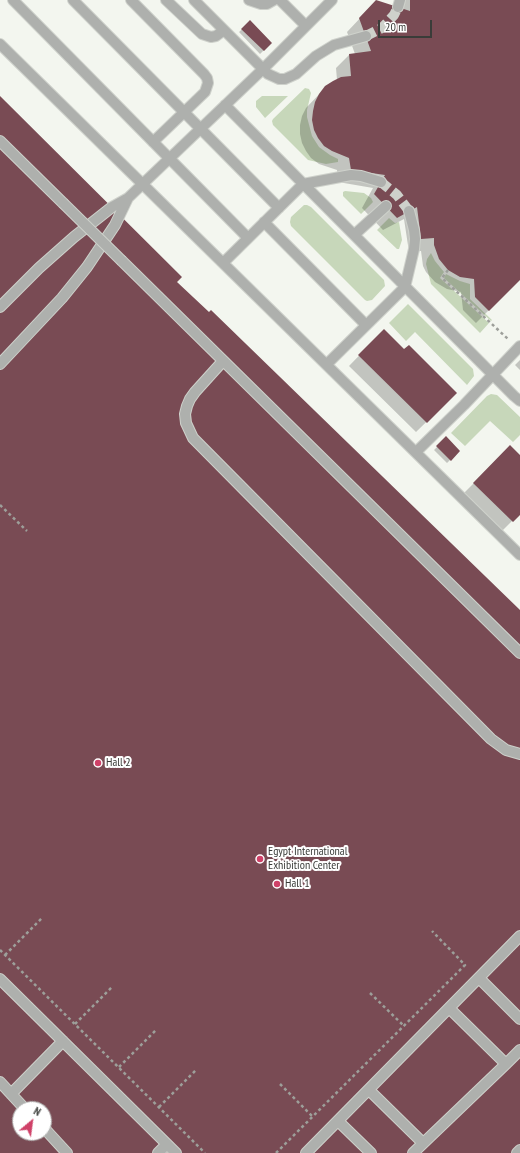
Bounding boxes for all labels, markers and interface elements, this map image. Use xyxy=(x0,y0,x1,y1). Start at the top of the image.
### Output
scale bar xyxy=(380,12,434,38)
text: 20 m xyxy=(385,19,406,34)
place label: Hall 2 xyxy=(106,756,131,770)
marker: Hall 2 xyxy=(93,758,103,768)
place label: Egypt International Exhibition Center xyxy=(268,845,347,873)
marker: Egypt International Exhibition Center xyxy=(255,854,265,864)
place label: Hall 1 xyxy=(285,877,310,891)
marker: Hall 1 xyxy=(272,879,282,889)
north arrow xyxy=(12,1101,52,1141)
text: N xyxy=(31,1104,43,1119)

